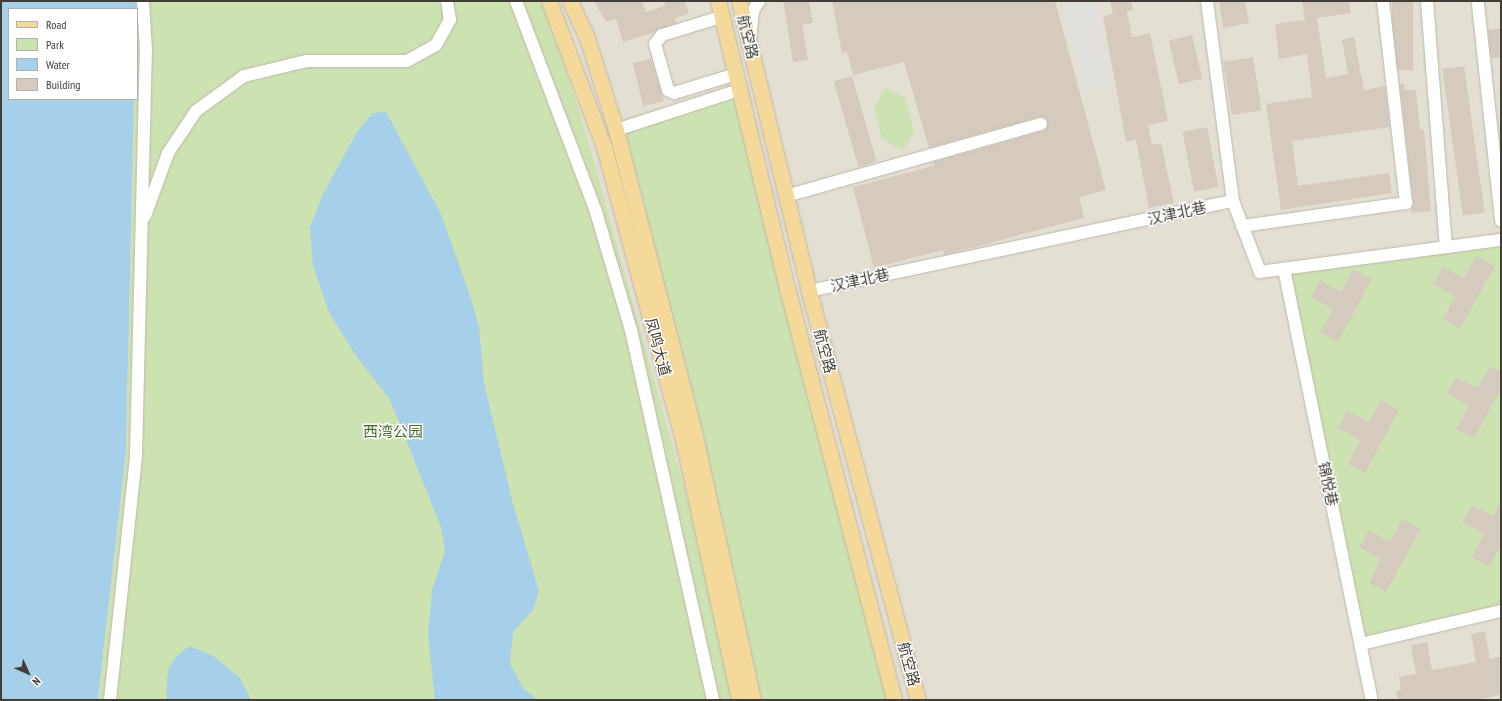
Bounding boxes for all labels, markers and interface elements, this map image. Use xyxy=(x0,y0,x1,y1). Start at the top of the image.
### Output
legend xyxy=(8,8,138,100)
street label: 航空路 xyxy=(734,13,762,61)
text: Road xyxy=(46,17,66,32)
text: Park xyxy=(46,37,64,52)
text: Water xyxy=(46,57,70,72)
text: Building xyxy=(46,77,81,92)
street label: 汉津北巷 xyxy=(1146,198,1208,228)
street label: 汉津北巷 xyxy=(829,265,891,295)
street label: 凤鸣大道 xyxy=(642,316,674,378)
street label: 航空路 xyxy=(810,327,840,375)
park label: 西湾公园 xyxy=(363,423,423,441)
street label: 锦悦巷 xyxy=(1315,460,1341,508)
street label: 航空路 xyxy=(894,640,924,688)
north arrow xyxy=(8,653,48,693)
text: N xyxy=(29,674,44,689)

